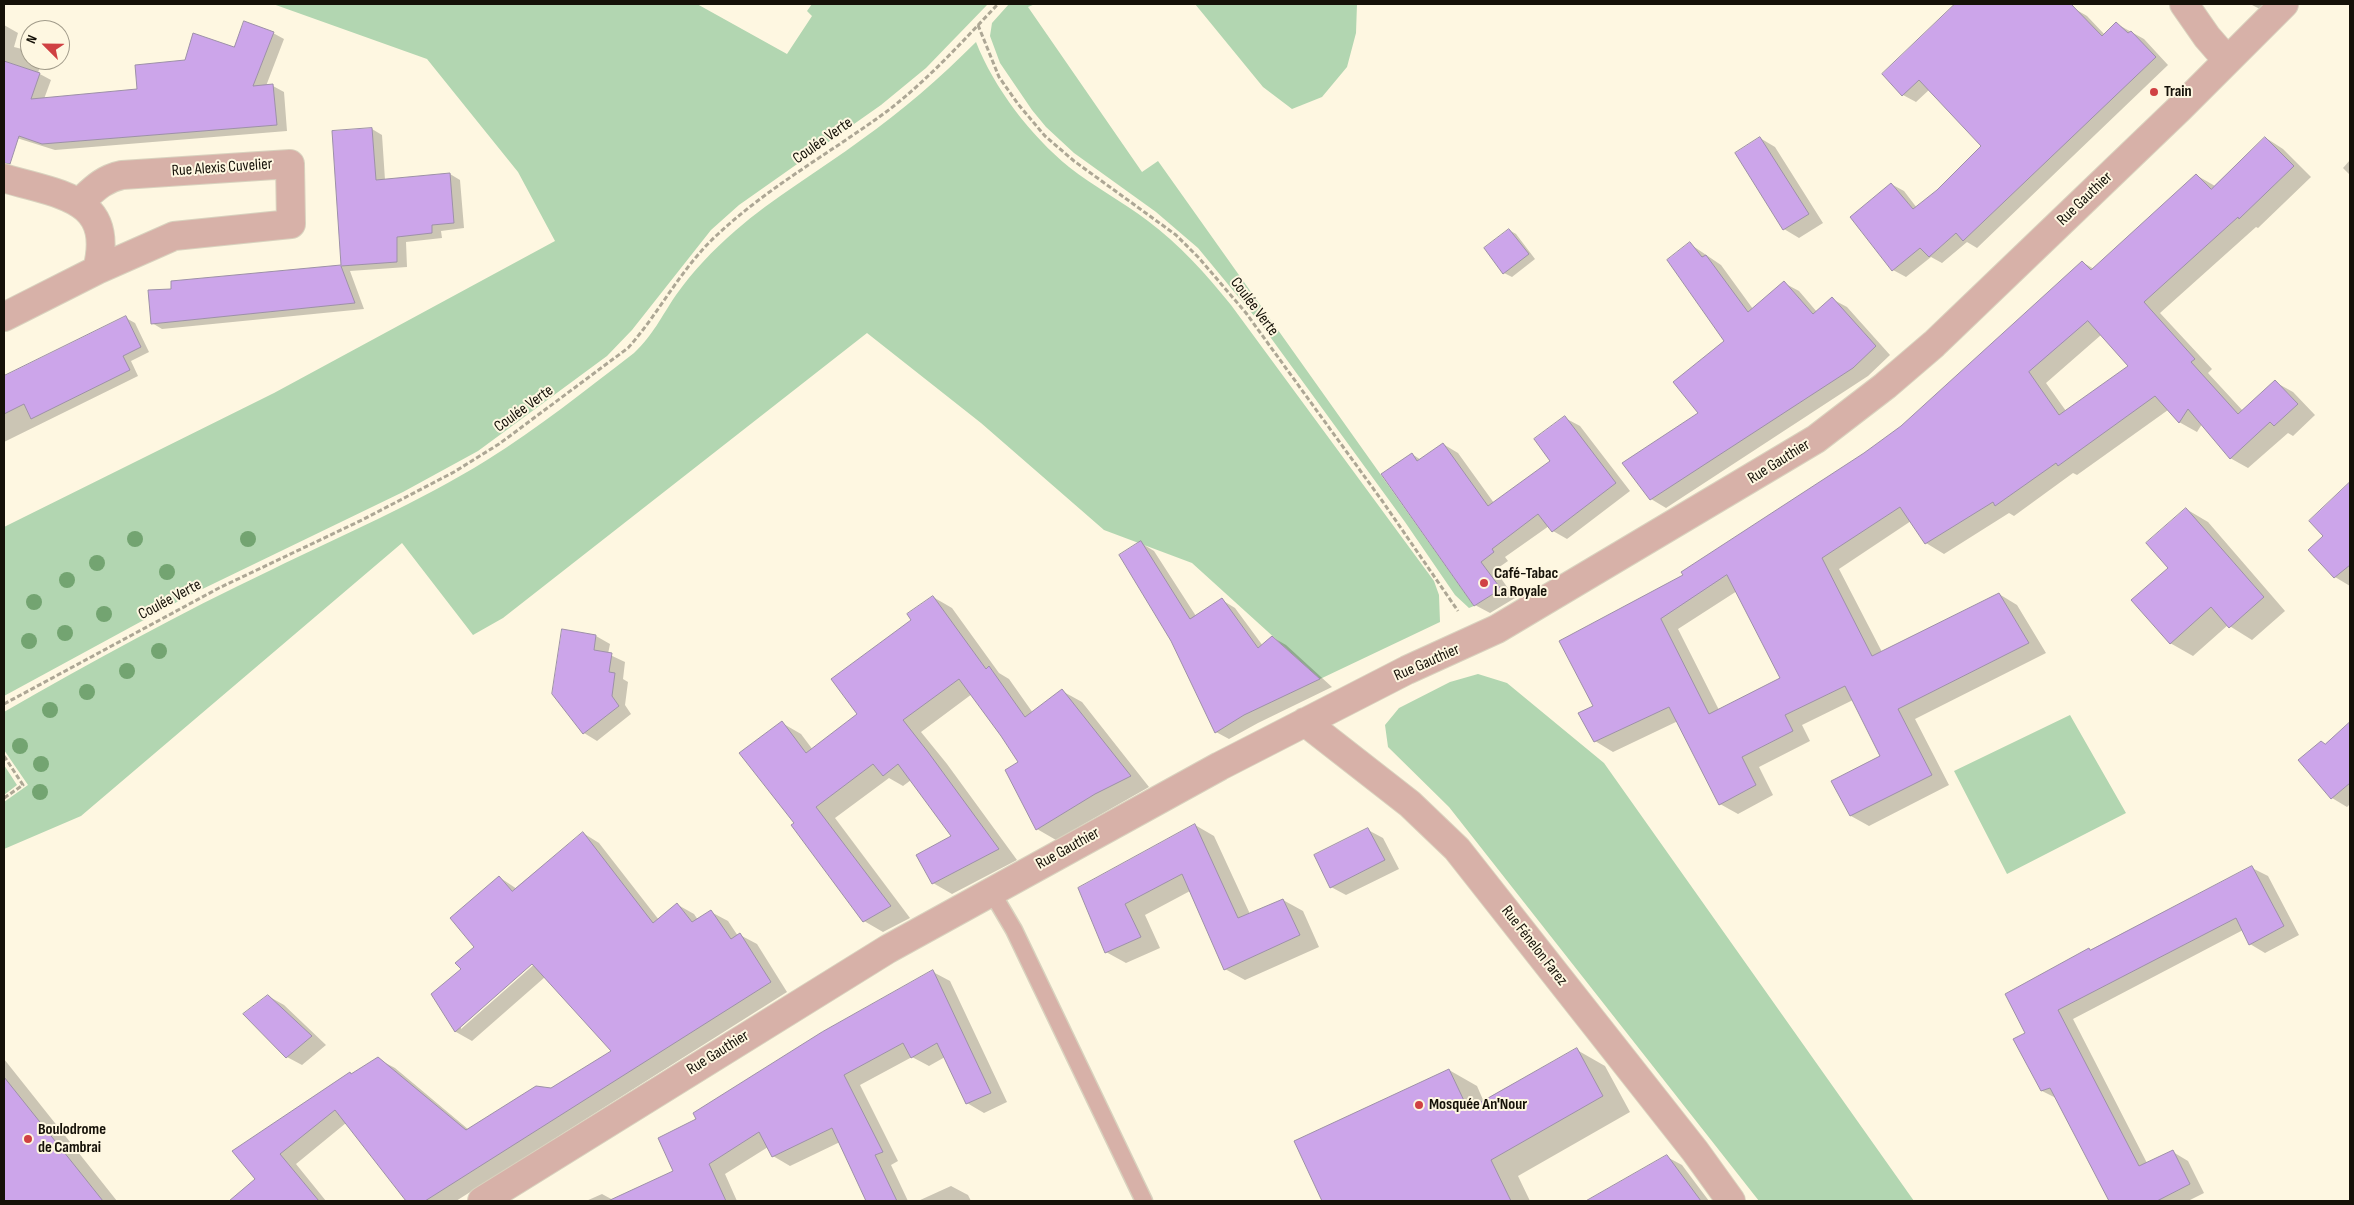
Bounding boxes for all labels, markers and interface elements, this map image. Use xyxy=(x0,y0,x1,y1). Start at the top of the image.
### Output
north arrow xyxy=(20,20,70,70)
text: N xyxy=(22,33,41,46)
place label: Train xyxy=(2164,82,2192,102)
marker: Train xyxy=(2148,86,2160,98)
street label: Coulée Verte xyxy=(789,114,857,168)
street label: Rue Alexis Cuvelier xyxy=(171,155,273,181)
street label: Rue Gauthier xyxy=(2053,168,2117,230)
street label: Coulée Verte xyxy=(1226,274,1282,340)
street label: Coulée Verte xyxy=(491,381,557,437)
street label: Rue Gauthier xyxy=(1744,435,1814,489)
place label: Café-Tabac La Royale xyxy=(1494,564,1558,602)
street label: Coulée Verte xyxy=(135,575,205,625)
marker: Café-Tabac La Royale xyxy=(1478,577,1490,589)
street label: Rue Gauthier xyxy=(1391,640,1463,686)
street label: Rue Gauthier xyxy=(1033,824,1103,874)
street label: Rue Fénelon Farez xyxy=(1497,902,1571,990)
street label: Rue Gauthier xyxy=(683,1026,753,1080)
place label: Mosquée An'Nour xyxy=(1429,1095,1527,1115)
marker: Mosquée An'Nour xyxy=(1413,1099,1425,1111)
place label: Boulodrome de Cambrai xyxy=(38,1120,106,1158)
marker: Boulodrome de Cambrai xyxy=(22,1133,34,1145)

